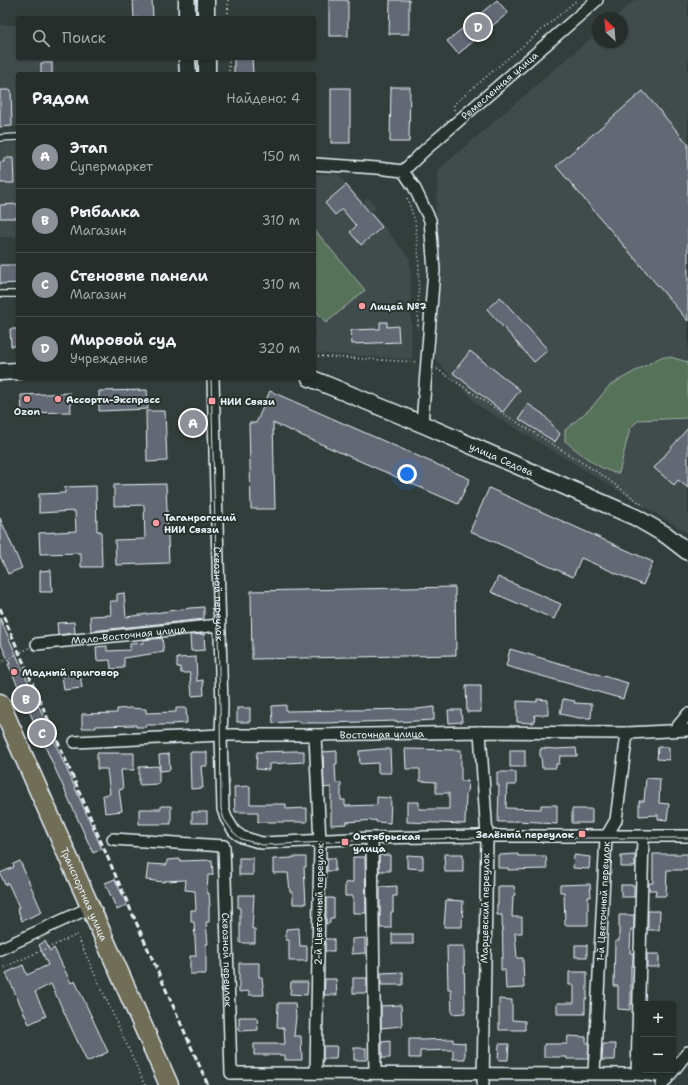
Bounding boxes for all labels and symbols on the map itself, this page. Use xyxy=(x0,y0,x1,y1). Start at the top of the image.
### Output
pin: D xyxy=(465,12,491,42)
north arrow xyxy=(592,12,628,48)
street label: Ремесленная улица xyxy=(458,48,541,122)
place label: Лицей №7 xyxy=(370,300,427,313)
marker: Лицей №7 xyxy=(357,301,367,311)
place label: Ассорти-Экспресс xyxy=(66,393,160,406)
marker: Ozon xyxy=(22,394,32,404)
marker: Ассорти-Экспресс xyxy=(53,394,63,404)
place label: НИИ Связи xyxy=(220,395,275,408)
marker: НИИ Связи xyxy=(207,396,217,406)
place label: Ozon xyxy=(14,405,41,418)
pin: A xyxy=(180,408,206,438)
street label: улица Седова xyxy=(468,439,536,479)
your location xyxy=(397,464,417,484)
place label: Таганрогский НИИ Связи xyxy=(164,511,236,536)
marker: Таганрогский НИИ Связи xyxy=(151,518,161,528)
street label: Сквозной переулок xyxy=(211,547,227,642)
street label: Мало-Восточная улица xyxy=(70,622,188,647)
place label: Модный приговор xyxy=(22,666,119,679)
marker: Модный приговор xyxy=(9,667,19,677)
pin: B xyxy=(13,684,39,714)
pin: C xyxy=(29,718,55,748)
street label: Восточная улица xyxy=(340,727,425,741)
place label: Зелёный переулок xyxy=(476,828,575,841)
marker: Зелёный переулок xyxy=(577,829,587,839)
place label: Октябрьская улица xyxy=(353,830,421,855)
marker: Октябрьская улица xyxy=(340,837,350,847)
street label: 1-й Цветочный переулок xyxy=(593,840,612,962)
street label: 2-й Цветочный переулок xyxy=(311,842,327,965)
street label: Транспортная улица xyxy=(58,845,111,944)
street label: Марцевский переулок xyxy=(478,852,492,963)
street label: Сквозной переулок xyxy=(220,912,235,1008)

